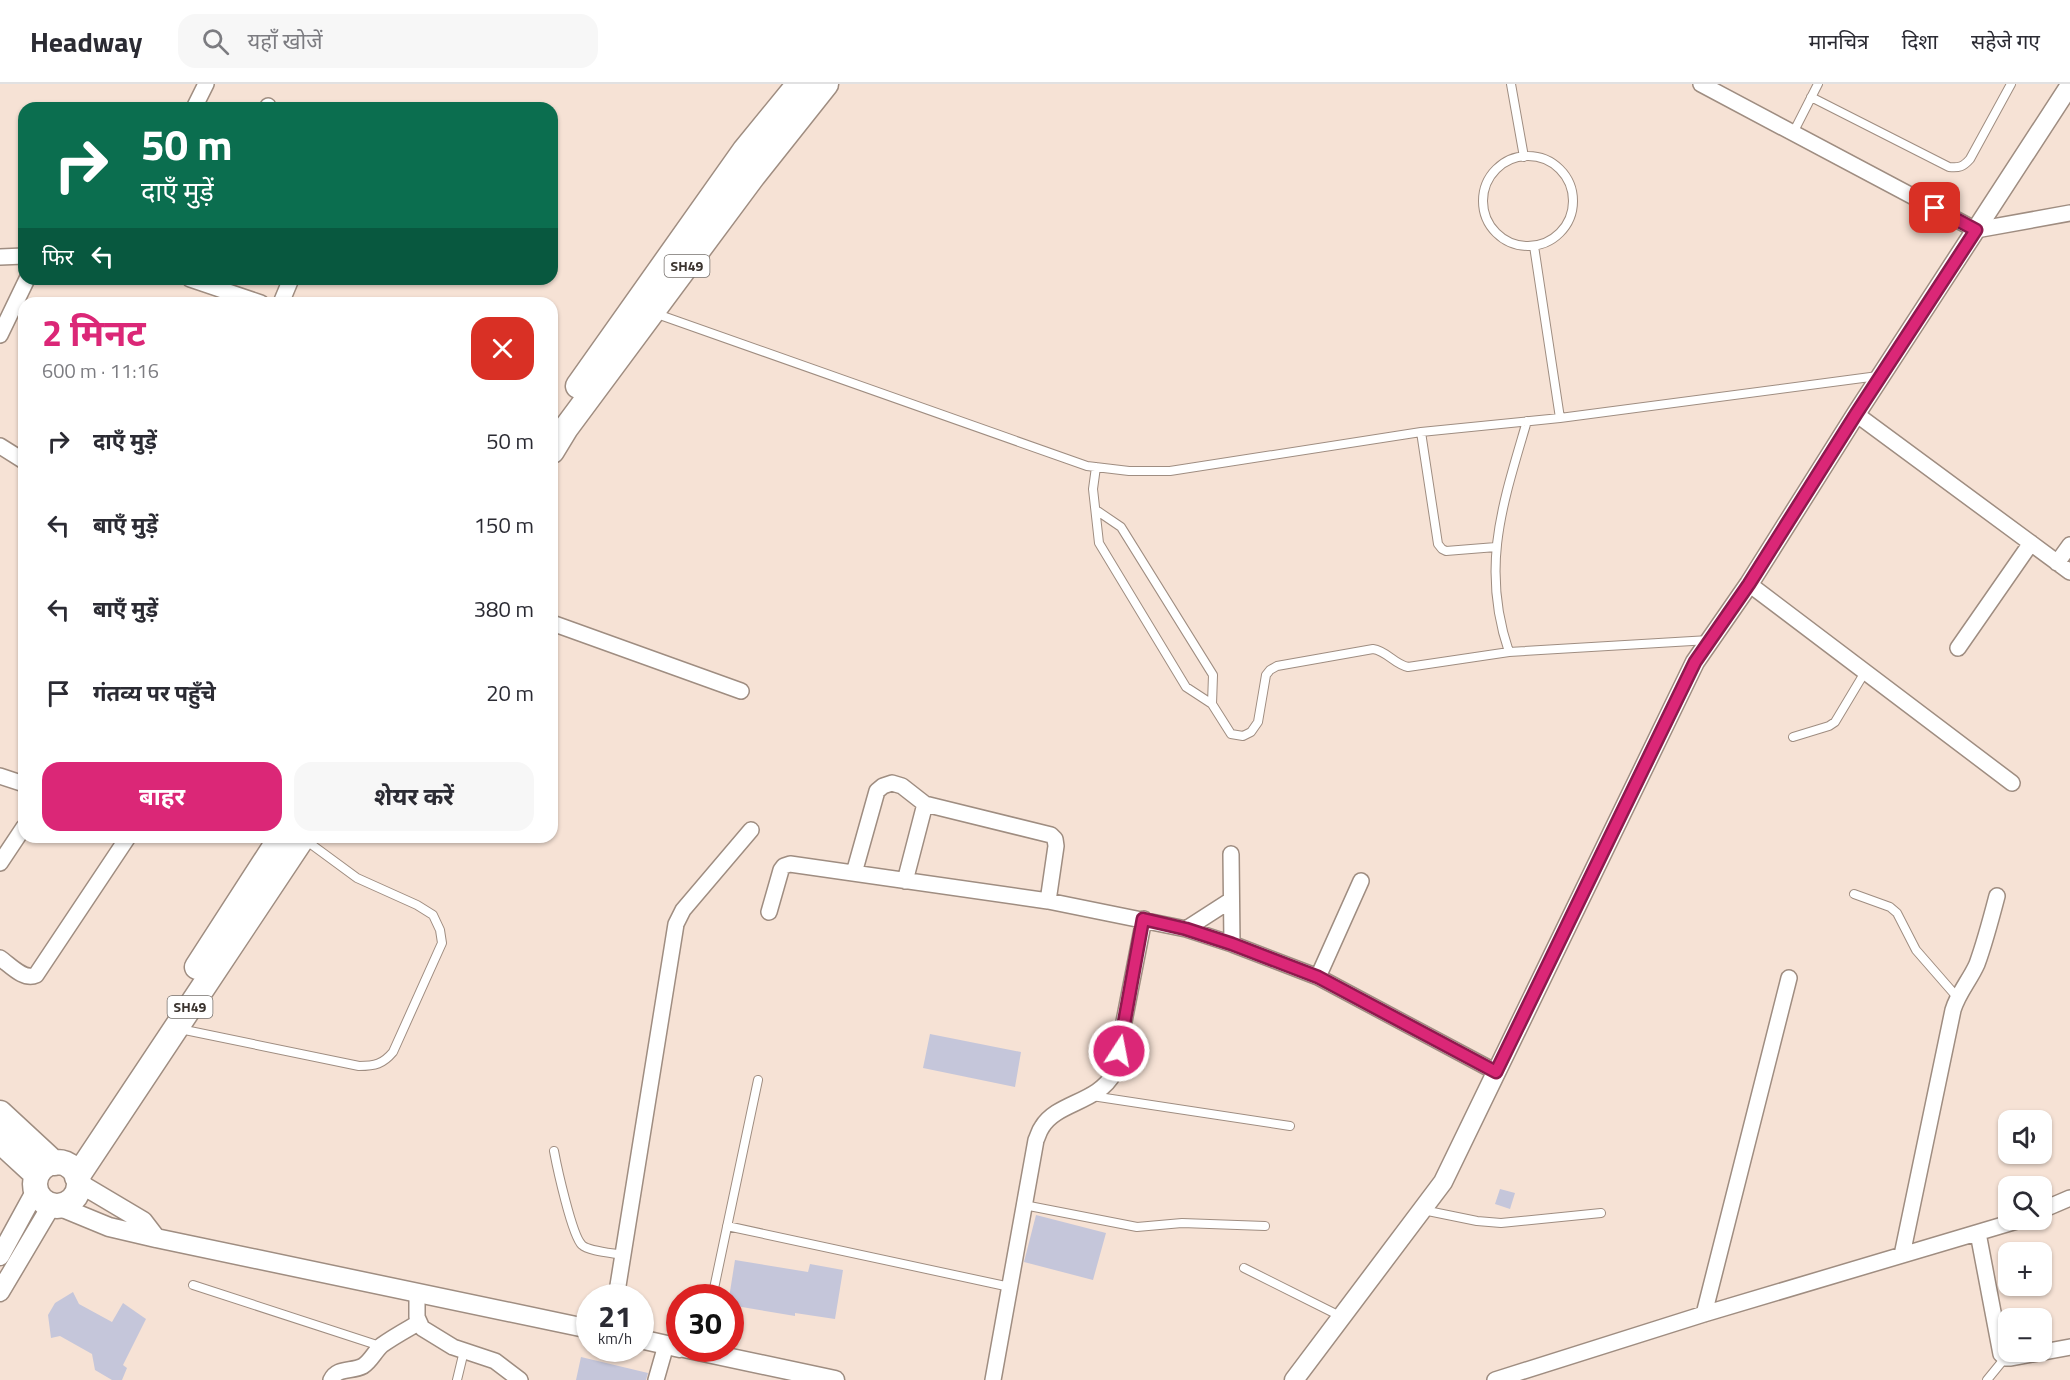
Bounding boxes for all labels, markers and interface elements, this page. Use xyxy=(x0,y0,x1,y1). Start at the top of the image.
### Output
search box xyxy=(178,14,598,68)
text: Headway xyxy=(30,20,142,63)
text: यहाँ खोजें xyxy=(247,24,322,58)
icon: search xyxy=(199,25,232,58)
text: मानचित्र xyxy=(1809,25,1869,57)
text: दिशा xyxy=(1902,25,1938,57)
text: सहेजे गए xyxy=(1971,25,2040,57)
text: 50 m xyxy=(141,112,233,176)
icon: right xyxy=(42,126,120,204)
text: दाएँ मुड़ें xyxy=(141,170,214,211)
pin xyxy=(1909,182,1960,233)
icon: arrive xyxy=(1918,191,1951,224)
text: फिर xyxy=(42,240,74,274)
icon: left xyxy=(86,240,119,273)
road number: SH49 xyxy=(664,255,710,277)
text: 2 मिनट xyxy=(42,305,146,360)
button: close xyxy=(471,317,534,380)
text: 600 m · 11:16 xyxy=(42,355,159,386)
text: दाएँ मुड़ें xyxy=(93,424,157,458)
text: 50 m xyxy=(486,424,534,458)
icon: right xyxy=(42,425,75,458)
text: बाएँ मुड़ें xyxy=(93,508,158,542)
text: 150 m xyxy=(474,508,534,542)
icon: left xyxy=(42,509,75,542)
text: बाएँ मुड़ें xyxy=(93,592,158,626)
text: 380 m xyxy=(474,592,534,626)
icon: left xyxy=(42,593,75,626)
text: गंतव्य पर पहुँचे xyxy=(93,676,216,710)
text: 20 m xyxy=(486,676,534,710)
icon: arrive xyxy=(42,677,75,710)
button: बाहर xyxy=(42,762,282,831)
button: शेयर करें xyxy=(294,762,534,831)
road number: SH49 xyxy=(168,996,213,1018)
position arrow xyxy=(1087,1019,1151,1083)
map controls xyxy=(1998,1110,2052,1362)
button: sound xyxy=(1998,1110,2052,1164)
button: search xyxy=(1998,1176,2052,1230)
button: + xyxy=(1998,1242,2052,1296)
speed limit sign: 30 xyxy=(666,1284,744,1362)
text: 21 xyxy=(598,1293,632,1339)
button: − xyxy=(1998,1308,2052,1362)
text: km/h xyxy=(598,1327,632,1350)

